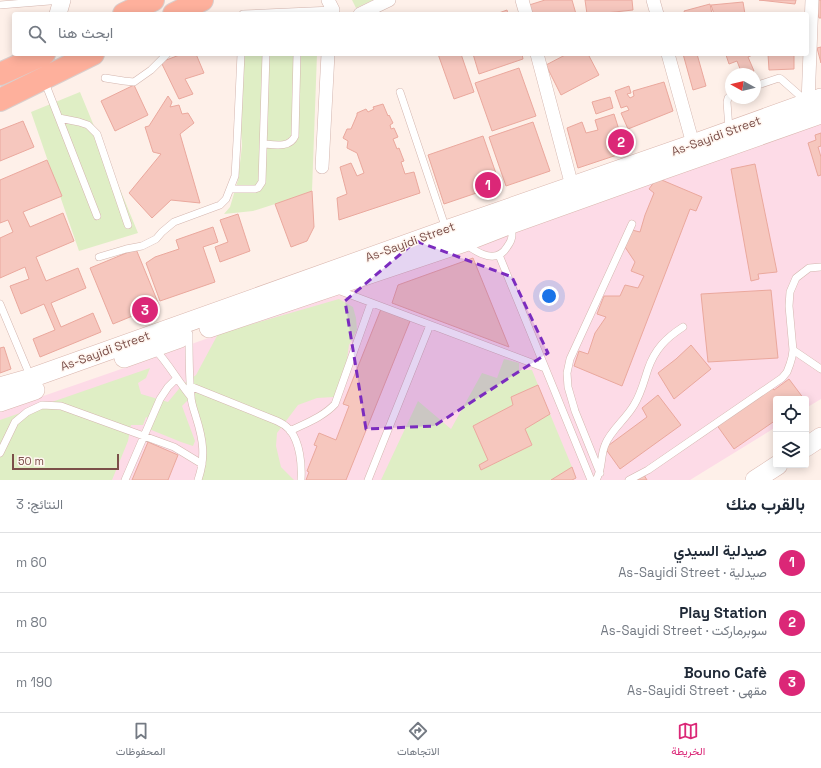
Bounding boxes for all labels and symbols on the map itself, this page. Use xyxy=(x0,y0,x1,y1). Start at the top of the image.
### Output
north arrow xyxy=(725,68,761,104)
street label: As-Sayidi Street xyxy=(669,112,763,160)
pin: 2 xyxy=(608,127,634,157)
pin: 1 xyxy=(475,170,501,200)
street label: As-Sayidi Street xyxy=(363,218,457,266)
your location xyxy=(539,286,559,306)
pin: 3 xyxy=(132,295,158,325)
street label: As-Sayidi Street xyxy=(58,327,152,375)
scale bar xyxy=(12,452,119,471)

